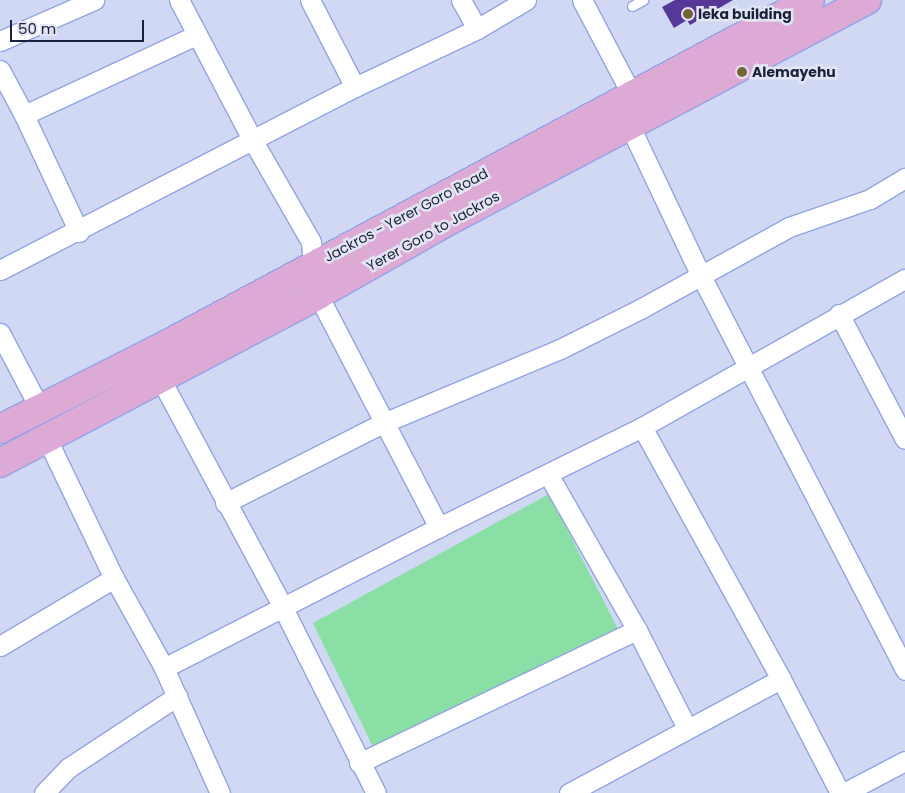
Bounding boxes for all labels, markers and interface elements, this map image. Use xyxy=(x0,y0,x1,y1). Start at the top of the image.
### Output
place label: leka building xyxy=(698,6,792,22)
marker: leka building xyxy=(682,8,694,20)
scale bar xyxy=(12,10,146,42)
text: 50 m xyxy=(18,18,56,39)
place label: Alemayehu xyxy=(752,64,836,80)
marker: Alemayehu xyxy=(736,66,748,78)
street label: Jackros - Yerer Goro Road xyxy=(321,165,491,265)
street label: Yerer Goro to Jackros xyxy=(364,187,502,275)

